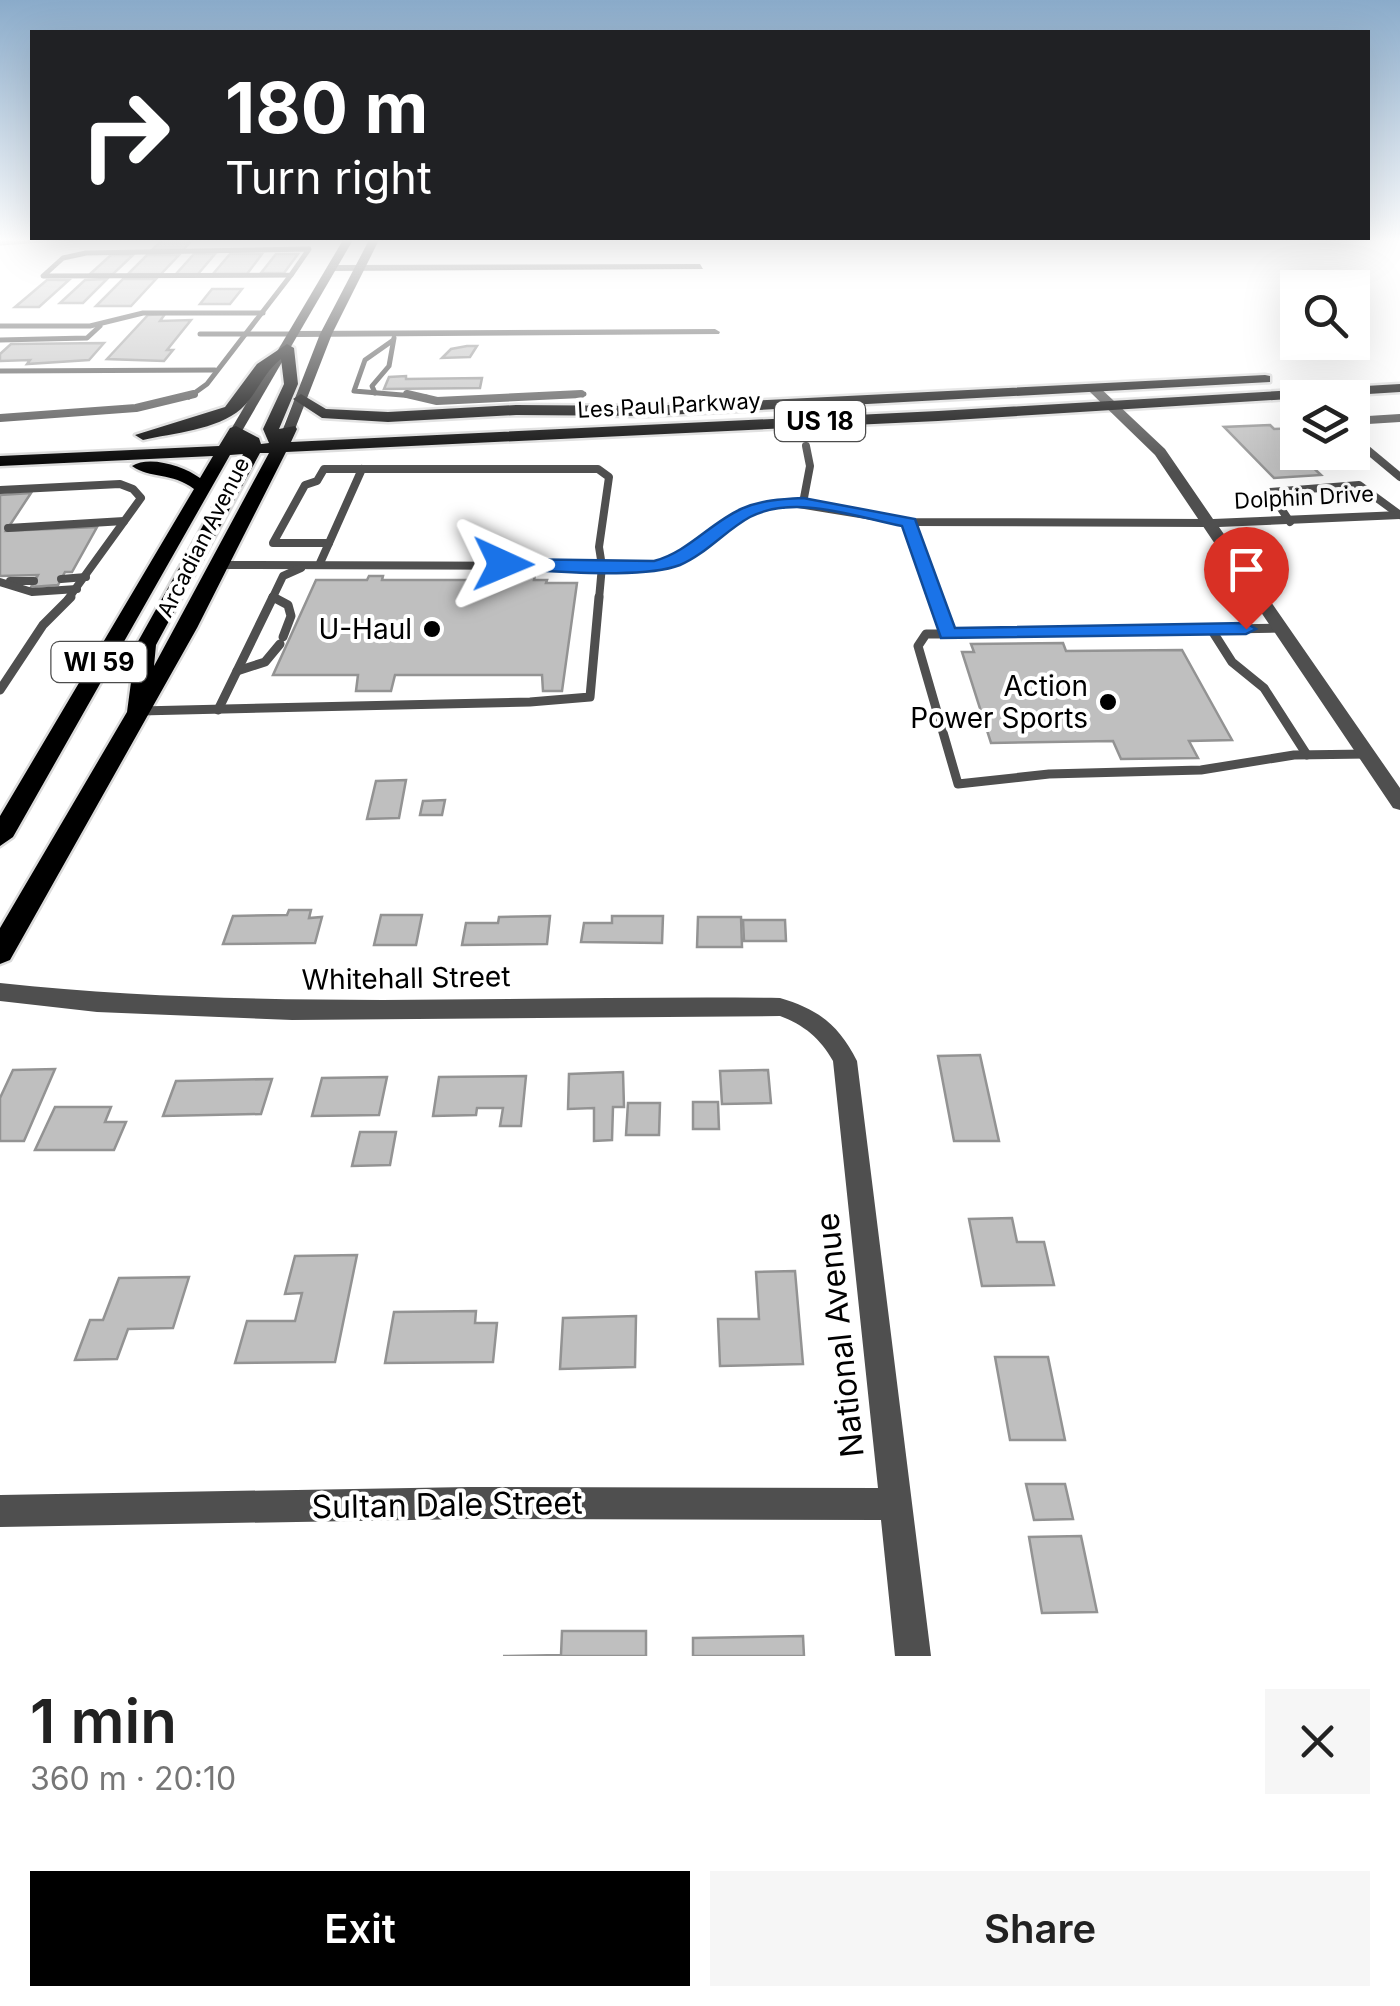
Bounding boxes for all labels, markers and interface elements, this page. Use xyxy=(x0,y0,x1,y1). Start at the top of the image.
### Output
text: 180 m xyxy=(225,65,428,150)
icon: right xyxy=(60,70,190,200)
text: Turn right xyxy=(225,150,432,205)
map controls xyxy=(1280,270,1370,470)
button: search xyxy=(1280,270,1370,360)
button: layers xyxy=(1280,380,1370,470)
street label: Les Paul Parkway xyxy=(577,387,761,423)
road number: US 18 xyxy=(775,401,865,441)
street label: Arcadian Avenue xyxy=(151,453,255,621)
street label: Dolphin Drive xyxy=(1233,480,1375,514)
position arrow xyxy=(451,512,555,616)
pin xyxy=(1204,527,1289,630)
icon: arrive xyxy=(1219,542,1274,597)
place label: U-Haul xyxy=(318,612,412,646)
marker: U-Haul xyxy=(421,618,443,640)
road number: WI 59 xyxy=(52,642,146,682)
place label: Action Power Sports xyxy=(910,669,1088,735)
marker: Action Power Sports xyxy=(1097,691,1119,713)
street label: Whitehall Street xyxy=(301,959,511,997)
street label: National Avenue xyxy=(807,1211,872,1459)
street label: Sultan Dale Street xyxy=(311,1483,583,1526)
text: 1 min xyxy=(30,1685,177,1757)
button: close xyxy=(1265,1689,1370,1794)
text: 360 m · 20:10 xyxy=(30,1759,236,1798)
button: Exit xyxy=(30,1871,690,1986)
button: Share xyxy=(710,1871,1370,1986)

